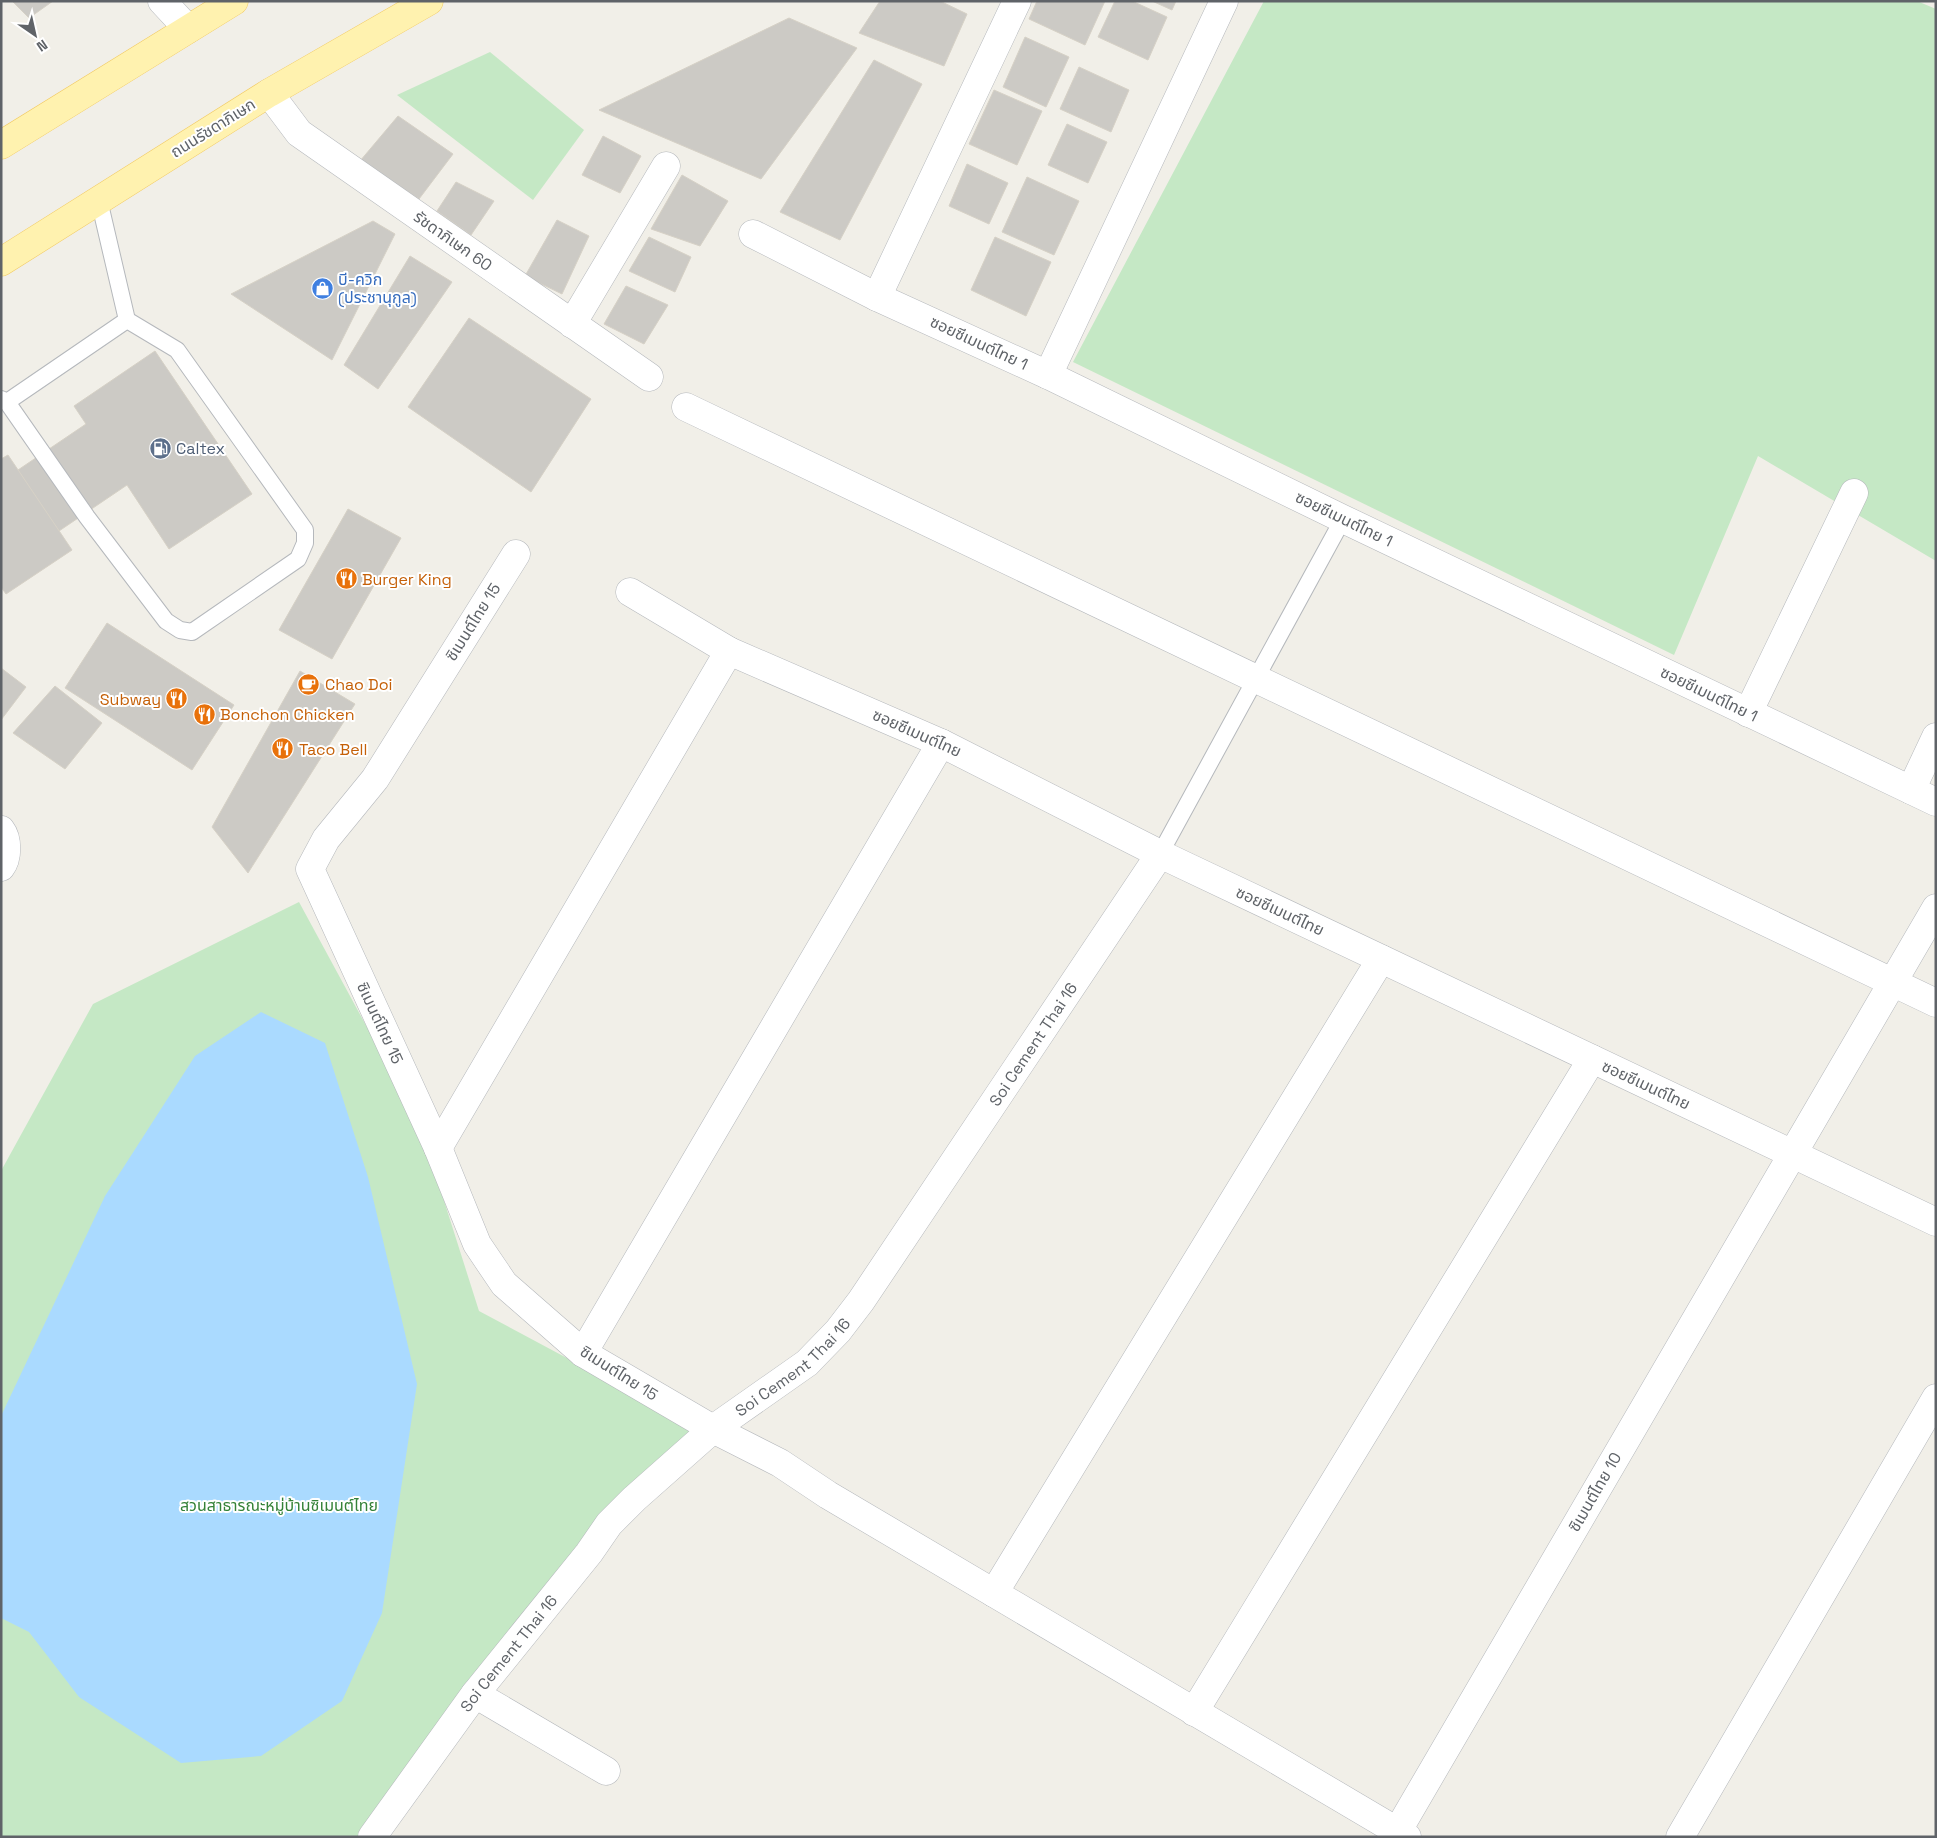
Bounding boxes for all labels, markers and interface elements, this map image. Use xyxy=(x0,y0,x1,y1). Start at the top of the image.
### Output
north arrow xyxy=(10,10,60,60)
text: N xyxy=(33,36,51,56)
street label: ถนนรัชดาภิเษก xyxy=(167,94,259,162)
street label: รัชดาภิเษก 60 xyxy=(410,206,496,276)
place label: บี-ควิก (ประชานุกูล) xyxy=(338,269,417,308)
shop icon: บี-ควิก (ประชานุกูล) xyxy=(310,276,334,300)
street label: ซอยซีเมนต์ไทย 1 xyxy=(927,311,1031,375)
fuel station icon: Caltex xyxy=(148,436,172,460)
place label: Caltex xyxy=(176,438,225,459)
street label: ซอยซีเมนต์ไทย 1 xyxy=(1292,486,1396,552)
restaurant icon: Burger King xyxy=(334,567,358,591)
place label: Burger King xyxy=(362,569,452,590)
street label: ซิเมนต์ไทย 15 xyxy=(441,579,505,665)
street label: ซอยซีเมนต์ไทย 1 xyxy=(1657,661,1761,727)
cafe icon: Chao Doi xyxy=(297,672,321,696)
place label: Chao Doi xyxy=(325,674,392,695)
restaurant icon: Subway xyxy=(165,687,189,711)
place label: Subway xyxy=(100,689,161,710)
restaurant icon: Bonchon Chicken xyxy=(192,702,216,726)
place label: Bonchon Chicken xyxy=(220,704,355,725)
street label: ซอยซีเมนต์ไทย xyxy=(869,704,965,762)
restaurant icon: Taco Bell xyxy=(271,737,295,761)
place label: Taco Bell xyxy=(299,739,367,760)
street label: ซอยซีเมนต์ไทย xyxy=(1232,881,1328,941)
street label: Soi Cement Thai 16 xyxy=(984,978,1082,1110)
street label: ซิเมนต์ไทย 15 xyxy=(352,979,408,1067)
street label: ซอยซีเมนต์ไทย xyxy=(1598,1055,1694,1115)
street label: Soi Cement Thai 16 xyxy=(731,1313,855,1421)
street label: ซิเมนต์ไทย 15 xyxy=(576,1341,662,1405)
street label: ซิเมนต์ไทย 10 xyxy=(1564,1448,1626,1536)
park label: สวนสาธารณะหมู่บ้านซิเมนต์ไทย xyxy=(180,1495,378,1516)
street label: Soi Cement Thai 16 xyxy=(455,1590,562,1716)

